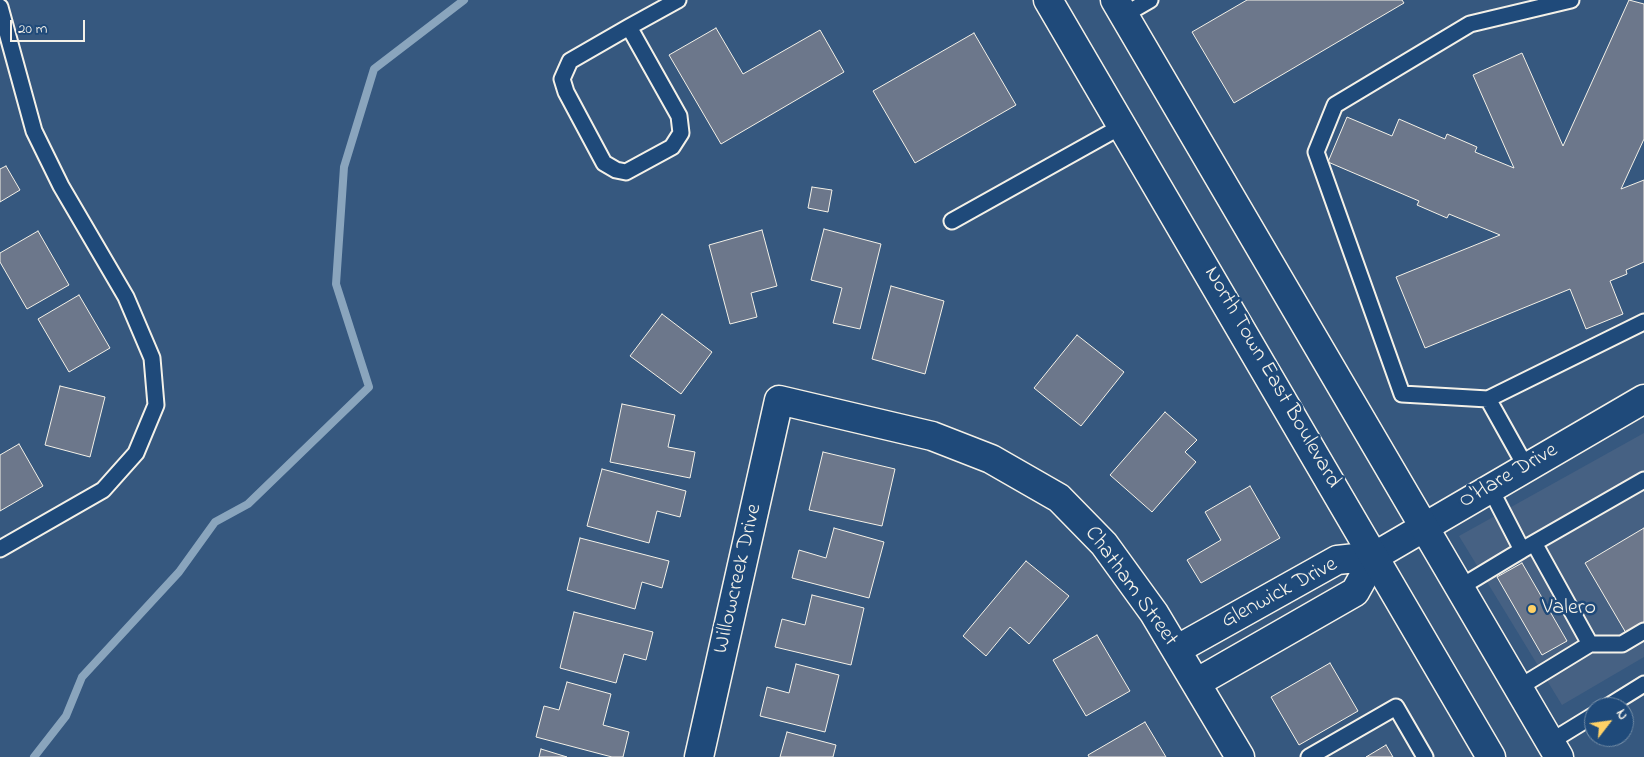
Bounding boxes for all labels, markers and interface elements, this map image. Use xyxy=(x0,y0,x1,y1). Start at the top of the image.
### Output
scale bar xyxy=(12,10,88,42)
text: 20 m xyxy=(18,18,47,40)
street label: North Town East Boulevard xyxy=(1197,262,1345,494)
street label: O'Hare Drive xyxy=(1455,438,1563,516)
street label: Willowcreek Drive xyxy=(709,502,769,656)
street label: Chatham Street xyxy=(1078,522,1182,652)
street label: Glenwick Drive xyxy=(1218,552,1342,636)
place label: Valero xyxy=(1542,596,1596,622)
marker: Valero xyxy=(1526,603,1538,615)
north arrow xyxy=(1584,697,1634,747)
text: N xyxy=(1610,705,1633,724)

